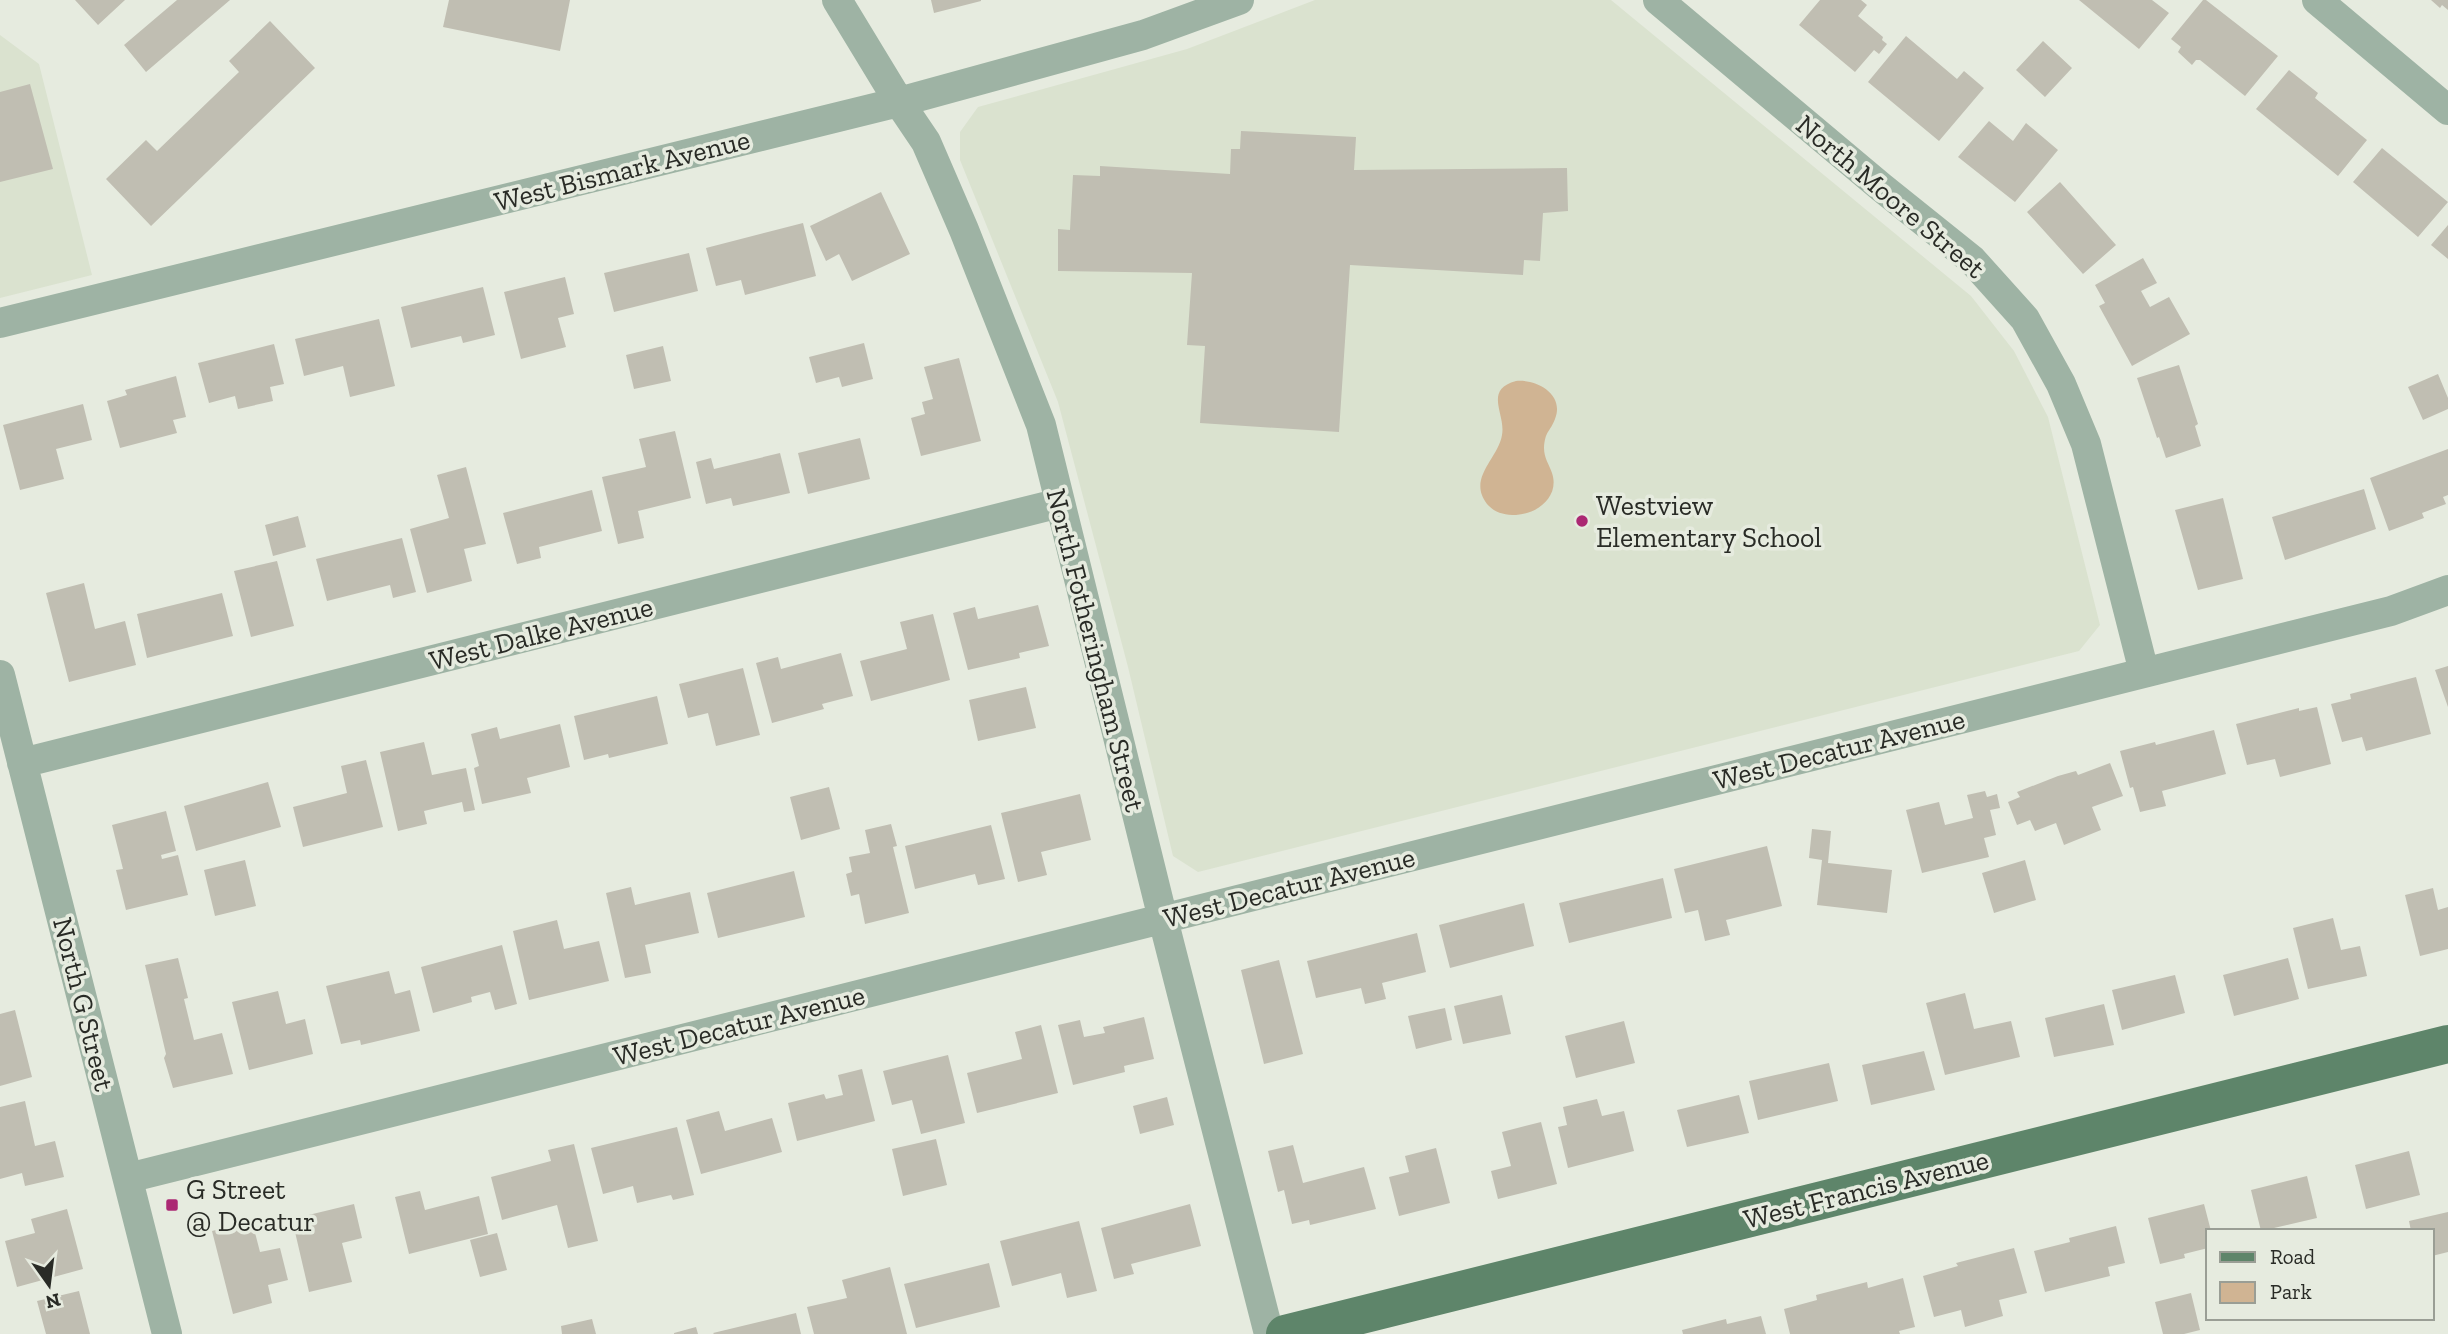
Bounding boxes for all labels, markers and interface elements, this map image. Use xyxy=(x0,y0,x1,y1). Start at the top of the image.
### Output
street label: North Moore Street xyxy=(1790,108,1992,285)
street label: West Bismark Avenue xyxy=(491,123,753,218)
street label: North Fotheringham Street xyxy=(1039,485,1152,816)
place label: Westview Elementary School xyxy=(1596,489,1822,554)
marker: Westview Elementary School xyxy=(1574,513,1590,529)
street label: West Dalke Avenue xyxy=(426,590,656,677)
street label: West Decatur Avenue xyxy=(1710,702,1968,797)
street label: West Decatur Avenue xyxy=(1160,840,1418,935)
street label: North G Street xyxy=(46,914,121,1095)
street label: West Decatur Avenue xyxy=(610,978,868,1073)
street label: West Francis Avenue xyxy=(1740,1143,1992,1236)
place label: G Street @ Decatur xyxy=(186,1173,315,1238)
marker: G Street @ Decatur xyxy=(164,1197,180,1213)
legend xyxy=(2206,1229,2434,1320)
text: Road xyxy=(2270,1244,2316,1269)
north arrow xyxy=(14,1250,84,1320)
text: Park xyxy=(2270,1279,2312,1304)
text: N xyxy=(43,1288,63,1314)

